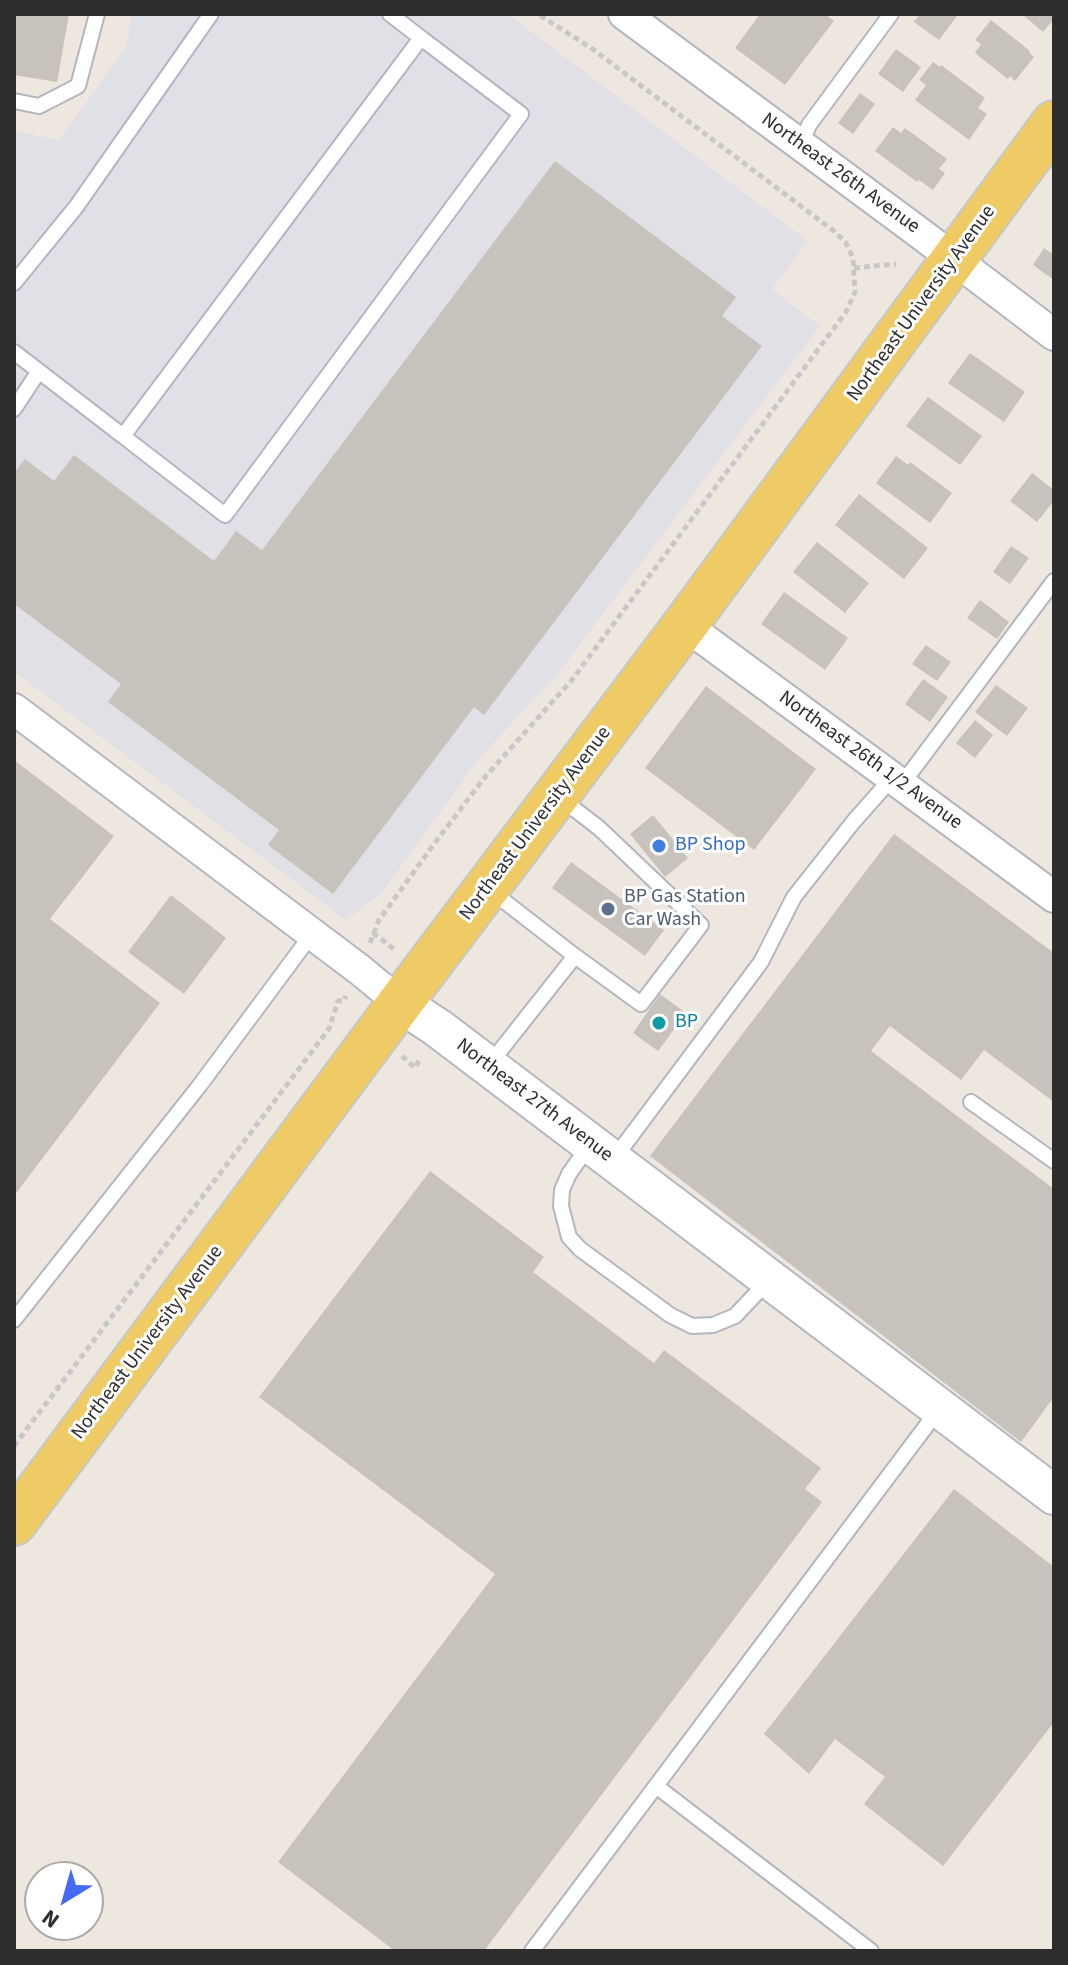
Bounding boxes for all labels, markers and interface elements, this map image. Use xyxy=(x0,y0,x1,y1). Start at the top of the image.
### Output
street label: Northeast 26th Avenue xyxy=(756,108,924,240)
street label: Northeast University Avenue xyxy=(843,201,1001,407)
street label: Northeast 26th 1/2 Avenue xyxy=(774,686,966,836)
street label: Northeast University Avenue xyxy=(455,722,617,926)
place label: BP Shop xyxy=(675,834,746,858)
marker: BP Shop xyxy=(650,837,668,855)
place label: BP Gas Station Car Wash xyxy=(624,886,746,933)
marker: BP Gas Station Car Wash xyxy=(599,900,617,918)
place label: BP xyxy=(675,1011,698,1035)
marker: BP xyxy=(650,1014,668,1032)
street label: Northeast 27th Avenue xyxy=(451,1034,617,1168)
street label: Northeast University Avenue xyxy=(67,1241,229,1445)
north arrow xyxy=(24,1861,104,1941)
text: N xyxy=(35,1901,66,1936)

